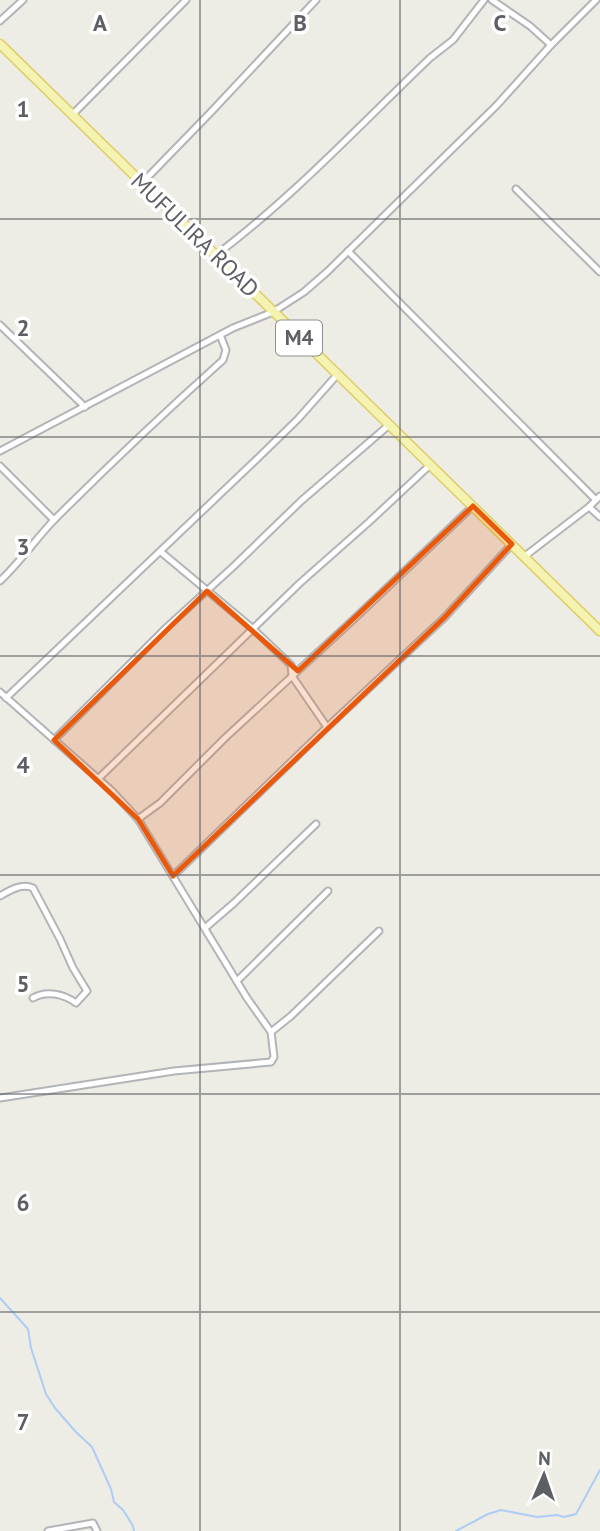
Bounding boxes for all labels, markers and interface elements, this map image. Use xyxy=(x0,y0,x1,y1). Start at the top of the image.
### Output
text: A xyxy=(93,8,107,37)
text: B xyxy=(293,8,307,37)
text: C xyxy=(494,8,507,37)
text: 1 xyxy=(16,94,30,123)
street label: MUFULIRA ROAD xyxy=(125,166,265,303)
text: 2 xyxy=(16,313,30,342)
road number: M4 xyxy=(276,320,322,356)
text: 3 xyxy=(16,532,30,561)
text: 4 xyxy=(16,750,30,779)
text: 5 xyxy=(16,969,30,998)
text: 6 xyxy=(16,1188,30,1217)
text: 7 xyxy=(16,1407,30,1436)
north arrow xyxy=(509,1440,579,1510)
text: N xyxy=(538,1446,551,1470)

